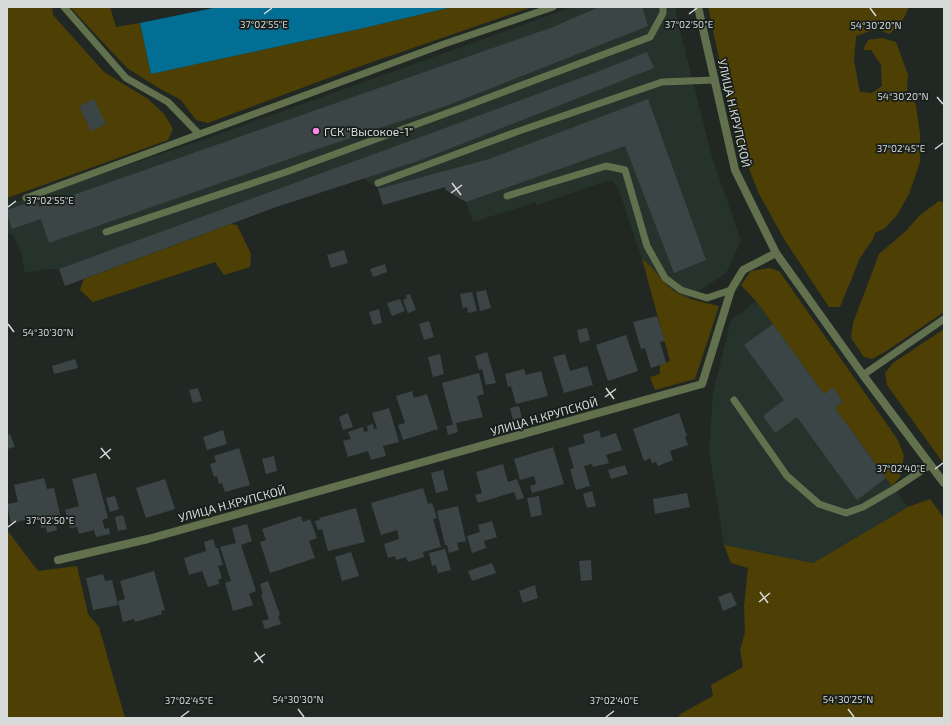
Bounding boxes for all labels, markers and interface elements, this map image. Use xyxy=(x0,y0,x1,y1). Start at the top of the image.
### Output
text: 37°02'55"E xyxy=(240,18,288,30)
text: 37°02'50"E xyxy=(665,18,714,30)
text: 54°30'20"N xyxy=(850,19,902,31)
street label: УЛИЦА Н.КРУПСКОЙ xyxy=(716,57,754,169)
text: 54°30'20"N xyxy=(877,90,929,102)
place label: ГСК "Высокое-1" xyxy=(324,124,413,138)
marker: ГСК "Высокое-1" xyxy=(311,126,321,136)
text: 37°02'45"E xyxy=(877,142,926,154)
text: 37°02'55"E xyxy=(26,194,74,206)
text: 54°30'30"N xyxy=(23,326,74,338)
street label: УЛИЦА Н.КРУПСКОЙ xyxy=(489,394,599,438)
text: 37°02'40"E xyxy=(876,462,926,474)
street label: УЛИЦА Н.КРУПСКОЙ xyxy=(177,482,287,524)
text: 37°02'50"E xyxy=(26,514,75,526)
text: 54°30'30"N xyxy=(273,693,324,705)
text: 54°30'25"N xyxy=(823,693,873,705)
text: 37°02'45"E xyxy=(165,694,214,706)
text: 37°02'40"E xyxy=(589,694,639,706)

